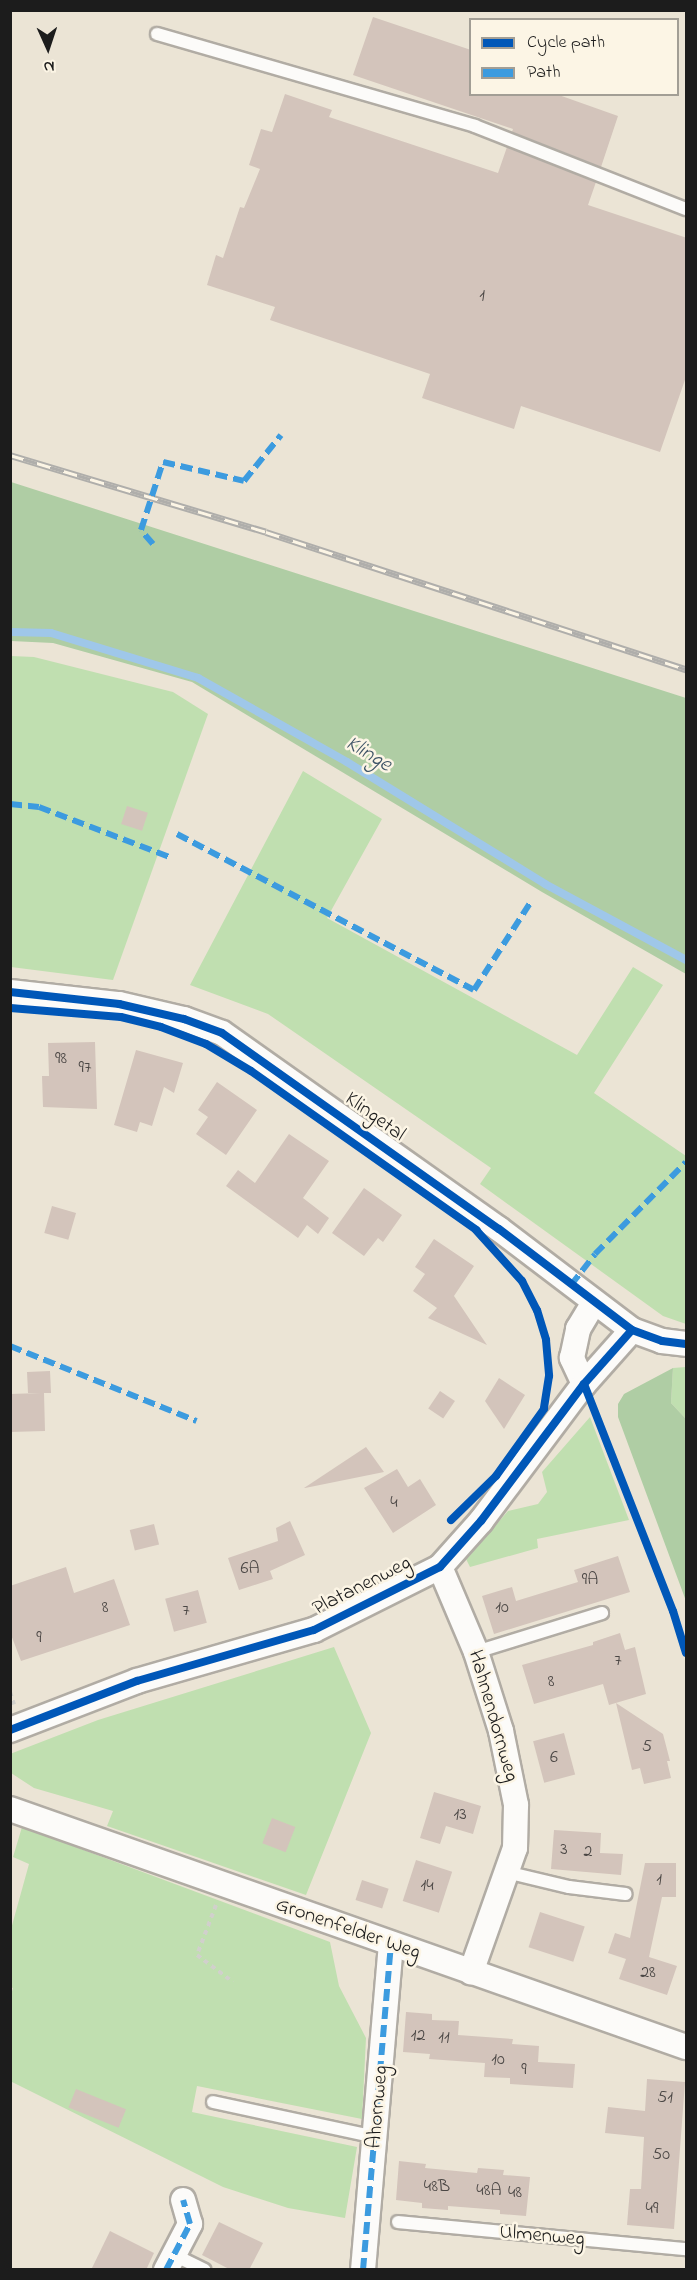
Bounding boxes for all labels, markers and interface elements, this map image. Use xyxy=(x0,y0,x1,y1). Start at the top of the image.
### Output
north arrow xyxy=(18,18,78,78)
legend xyxy=(469,18,679,96)
text: Cycle path xyxy=(527,30,605,56)
text: N xyxy=(43,54,55,78)
text: Path xyxy=(527,60,561,86)
house number: 1 xyxy=(479,285,485,307)
water label: Klinge xyxy=(340,731,396,779)
house number: 98 xyxy=(55,1048,67,1070)
house number: 97 xyxy=(79,1057,91,1079)
street label: Klingetal xyxy=(340,1087,410,1147)
house number: 4 xyxy=(390,1492,398,1514)
street label: Platanenweg xyxy=(309,1551,415,1621)
house number: 6A xyxy=(240,1558,260,1580)
house number: 9A xyxy=(582,1569,598,1591)
house number: 8 xyxy=(102,1597,108,1619)
house number: 10 xyxy=(495,1597,509,1619)
house number: 7 xyxy=(182,1600,190,1622)
house number: 9 xyxy=(36,1627,42,1649)
street label: Hahnendornweg xyxy=(462,1647,524,1785)
house number: 7 xyxy=(614,1650,622,1672)
house number: 8 xyxy=(548,1671,554,1693)
house number: 5 xyxy=(642,1736,652,1758)
house number: 6 xyxy=(550,1747,558,1769)
house number: 13 xyxy=(453,1804,467,1826)
house number: 3 xyxy=(560,1839,568,1861)
house number: 2 xyxy=(584,1841,592,1863)
house number: 1 xyxy=(656,1869,662,1891)
house number: 14 xyxy=(420,1875,434,1897)
street label: Gronenfelder Weg xyxy=(272,1892,424,1966)
house number: 28 xyxy=(640,1962,656,1984)
house number: 12 xyxy=(411,2025,425,2047)
house number: 11 xyxy=(438,2027,450,2049)
house number: 10 xyxy=(491,2049,505,2071)
house number: 9 xyxy=(521,2059,527,2081)
street label: Ahornweg xyxy=(362,2064,394,2150)
house number: 51 xyxy=(657,2087,673,2109)
house number: 50 xyxy=(652,2144,670,2166)
house number: 48B xyxy=(424,2176,450,2198)
house number: 48A xyxy=(476,2180,502,2202)
house number: 48 xyxy=(508,2182,522,2204)
house number: 49 xyxy=(646,2198,658,2220)
street label: Ulmenweg xyxy=(498,2220,586,2252)

